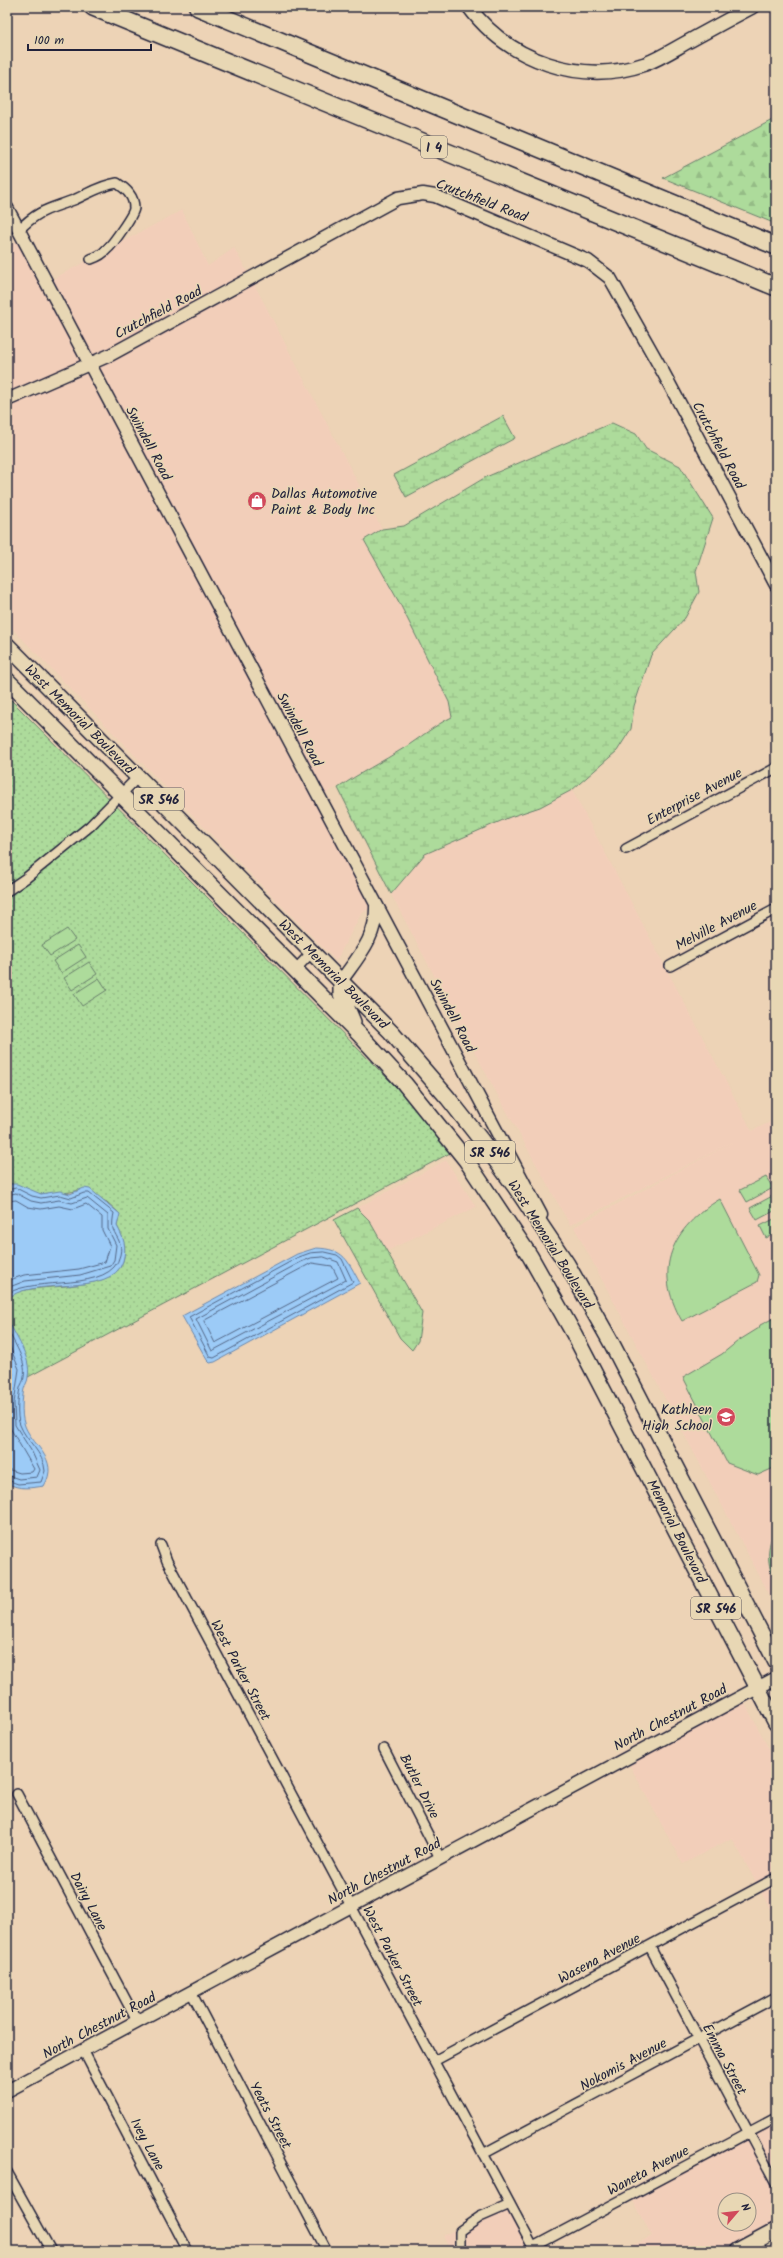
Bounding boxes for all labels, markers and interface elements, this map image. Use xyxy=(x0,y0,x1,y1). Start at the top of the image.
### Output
scale bar xyxy=(28,26,151,52)
text: 100 m xyxy=(34,31,65,50)
road number: I 4 xyxy=(421,136,447,158)
street label: Crutchfield Road xyxy=(433,173,532,229)
street label: Crutchfield Road xyxy=(111,280,207,345)
street label: Crutchfield Road xyxy=(686,398,751,494)
street label: Swindell Road xyxy=(119,402,177,485)
place label: Dallas Automotive Paint & Body Inc xyxy=(271,483,378,521)
shop icon: Dallas Automotive Paint & Body Inc xyxy=(246,490,268,512)
street label: West Memorial Boulevard xyxy=(19,659,140,781)
street label: Swindell Road xyxy=(270,688,328,771)
street label: Enterprise Avenue xyxy=(643,762,747,831)
road number: SR 546 xyxy=(134,788,184,810)
street label: Melville Avenue xyxy=(672,895,762,957)
street label: West Memorial Boulevard xyxy=(273,914,394,1036)
street label: Swindell Road xyxy=(423,974,481,1057)
road number: SR 546 xyxy=(465,1141,515,1163)
street label: West Memorial Boulevard xyxy=(501,1176,599,1314)
place label: Kathleen High School xyxy=(642,1399,713,1437)
school or university icon: Kathleen High School xyxy=(715,1406,737,1428)
street label: Memorial Boulevard xyxy=(640,1476,712,1588)
road number: SR 546 xyxy=(691,1597,741,1619)
street label: West Parker Street xyxy=(204,1616,276,1725)
street label: North Chestnut Road xyxy=(610,1678,732,1757)
street label: Butler Drive xyxy=(393,1750,445,1823)
street label: North Chestnut Road xyxy=(324,1832,446,1911)
street label: Dairy Lane xyxy=(63,1868,113,1935)
street label: West Parker Street xyxy=(356,1902,428,2011)
street label: Wasena Avenue xyxy=(554,1928,645,1990)
street label: North Chestnut Road xyxy=(39,1986,161,2065)
street label: Emma Street xyxy=(696,2020,752,2100)
street label: Nokomis Avenue xyxy=(576,2032,672,2097)
street label: Yeats Street xyxy=(243,2078,297,2154)
street label: Ivey Lane xyxy=(124,2114,170,2175)
street label: Waneta Avenue xyxy=(604,2140,694,2202)
north arrow xyxy=(717,2192,757,2232)
text: N xyxy=(735,2200,755,2215)

